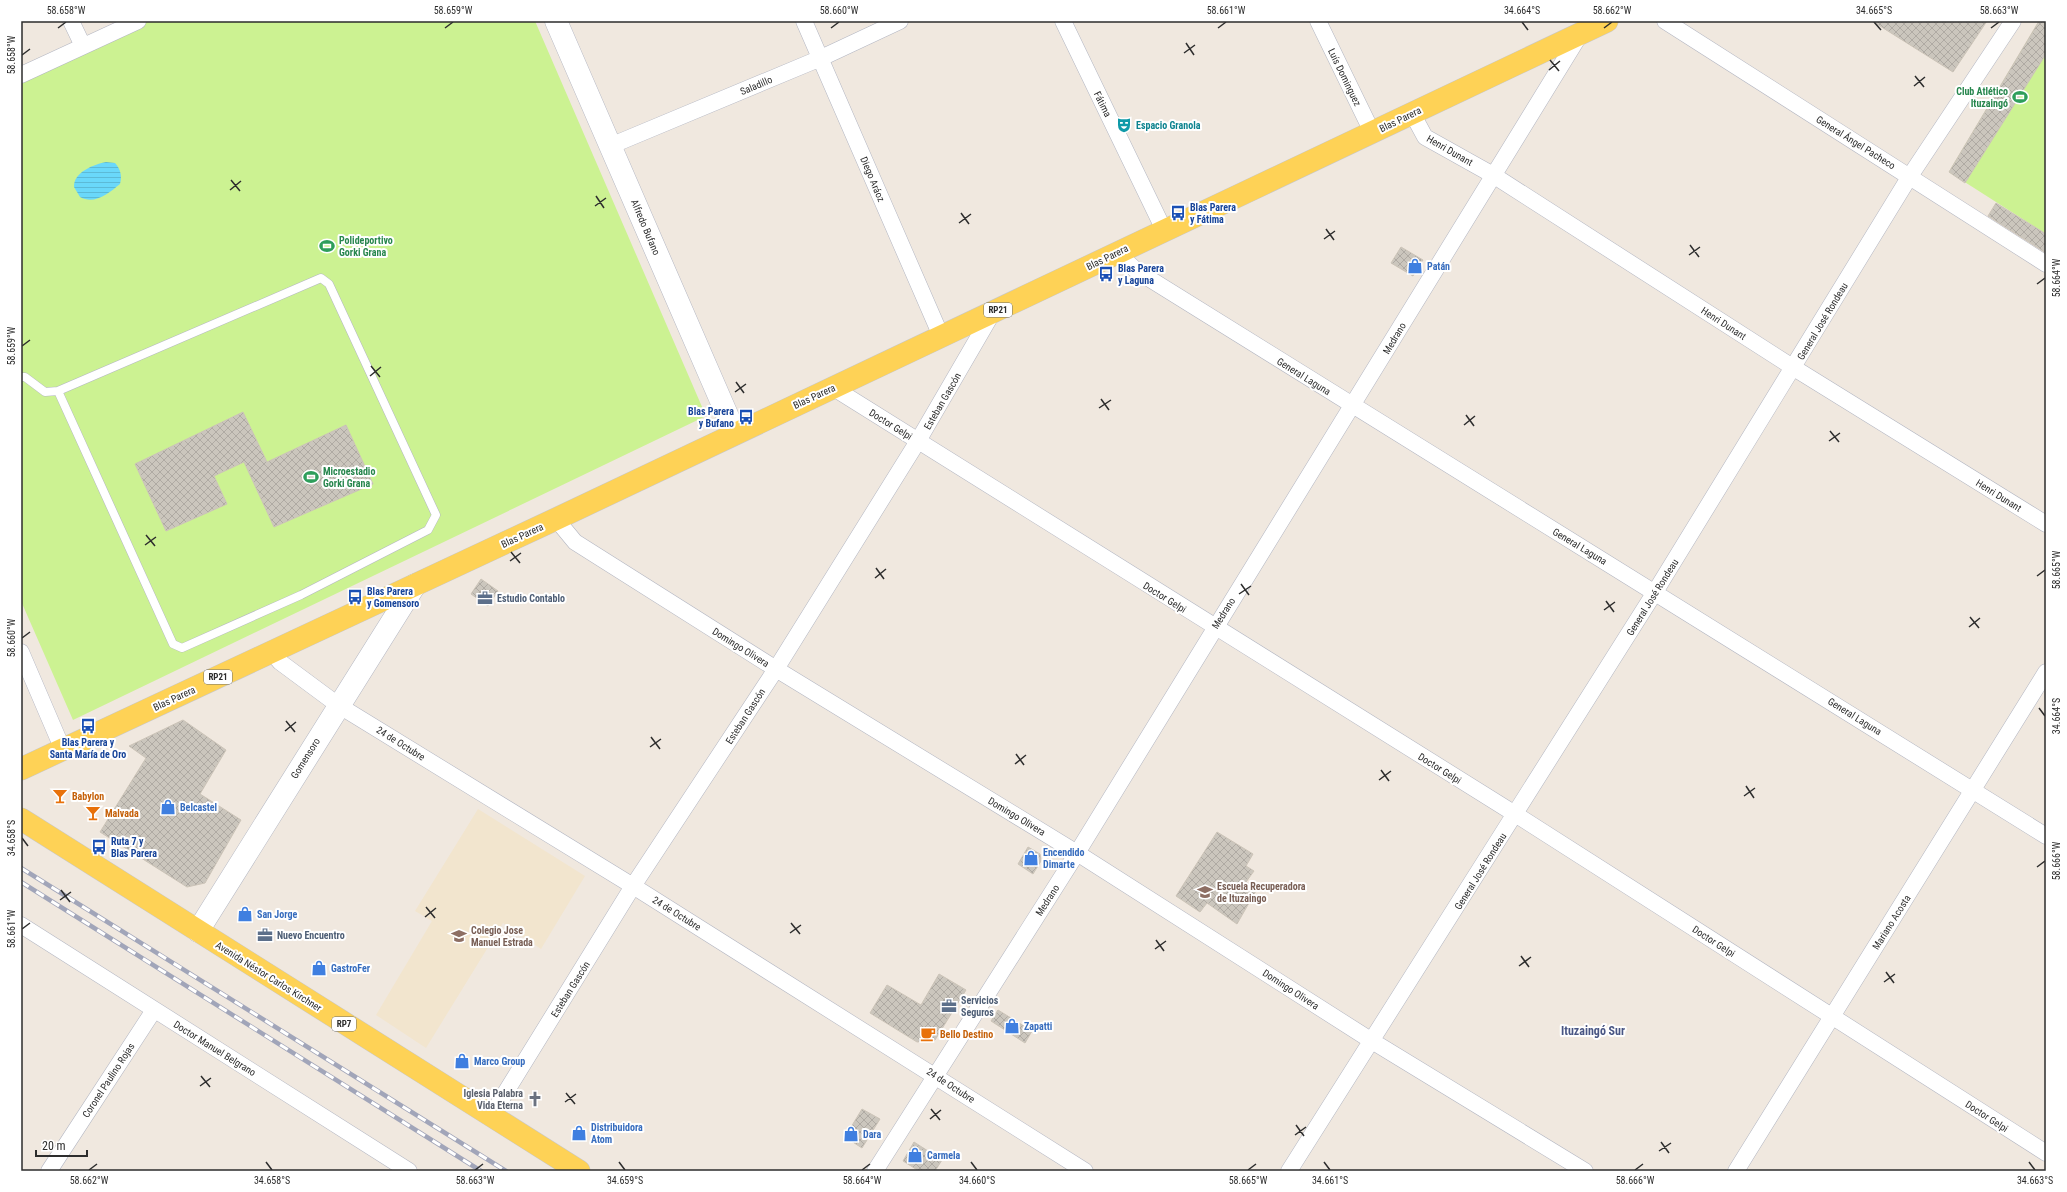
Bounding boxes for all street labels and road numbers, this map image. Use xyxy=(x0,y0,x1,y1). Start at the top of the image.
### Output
street label: Luís Dominguez xyxy=(1326,47,1363,108)
street label: Saladillo xyxy=(738,74,774,97)
street label: Fátima xyxy=(1092,90,1114,119)
street label: Blas Parera xyxy=(1378,105,1423,134)
street label: General Ángel Pacheco xyxy=(1814,113,1898,171)
street label: Henri Dunant xyxy=(1425,133,1475,168)
street label: Diego Aráoz xyxy=(858,155,887,203)
street label: Alfredo Bufano xyxy=(629,198,662,257)
street label: Blas Parera xyxy=(1085,243,1130,272)
street label: General José Rondeau xyxy=(1795,280,1850,362)
road number: RP21 xyxy=(984,303,1012,317)
street label: Henri Dunant xyxy=(1699,305,1748,342)
street label: Medrano xyxy=(1381,321,1408,356)
street label: General Laguna xyxy=(1275,356,1333,397)
street label: Esteban Gascón xyxy=(922,371,963,432)
street label: Blas Parera xyxy=(792,382,837,411)
street label: Doctor Gelpi xyxy=(867,407,914,442)
street label: Henri Dunant xyxy=(1974,477,2023,514)
street label: Blas Parera xyxy=(500,521,545,550)
street label: General Laguna xyxy=(1551,526,1609,567)
street label: General José Rondeau xyxy=(1624,557,1681,638)
street label: Doctor Gelpi xyxy=(1141,580,1188,615)
street label: Medrano xyxy=(1210,596,1237,631)
street label: Domingo Olivera xyxy=(710,626,771,669)
road number: RP21 xyxy=(204,670,232,684)
street label: Blas Parera xyxy=(152,684,197,713)
street label: Esteban Gascón xyxy=(723,686,767,746)
street label: General Laguna xyxy=(1826,696,1884,737)
street label: 24 de Octubre xyxy=(374,724,427,763)
street label: Gomensoro xyxy=(289,736,322,780)
street label: Doctor Gelpi xyxy=(1416,751,1463,786)
street label: Domingo Olivera xyxy=(986,795,1048,838)
street label: General José Rondeau xyxy=(1452,831,1509,912)
street label: Medrano xyxy=(1033,883,1061,918)
street label: Mariano Acosta xyxy=(1870,893,1913,952)
street label: 24 de Octubre xyxy=(650,894,703,933)
street label: Doctor Gelpi xyxy=(1690,924,1737,959)
street label: Avenida Néstor Carlos Kirchner xyxy=(214,939,324,1014)
street label: Esteban Gascón xyxy=(549,959,592,1019)
street label: Domingo Olivera xyxy=(1261,967,1321,1012)
road number: RP7 xyxy=(332,1017,356,1031)
street label: Doctor Manuel Belgrano xyxy=(172,1019,258,1078)
street label: Coronel Paulino Rojas xyxy=(80,1041,137,1120)
street label: 24 de Octubre xyxy=(925,1066,977,1105)
street label: Doctor Gelpi xyxy=(1963,1099,2010,1134)

